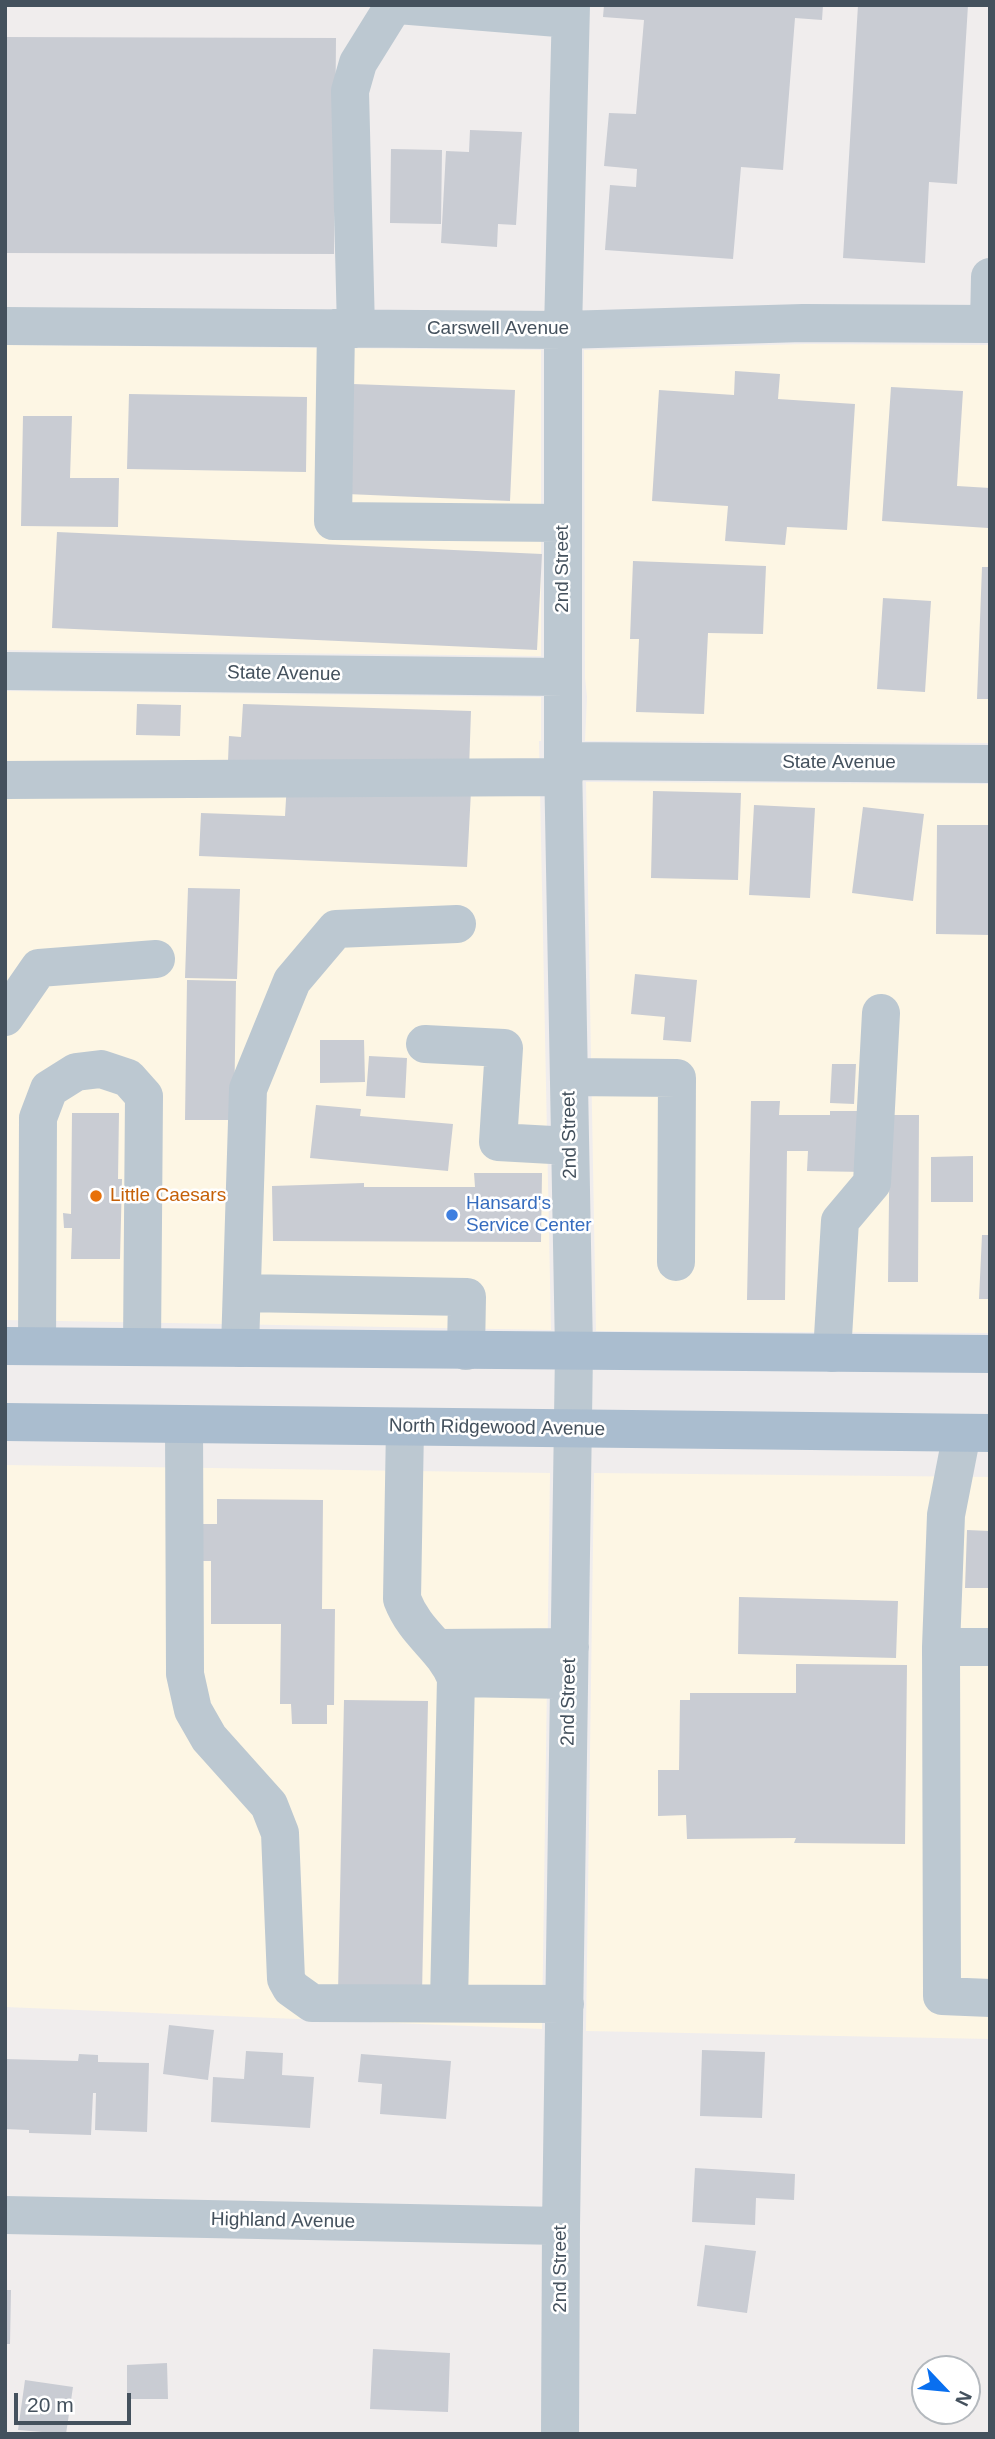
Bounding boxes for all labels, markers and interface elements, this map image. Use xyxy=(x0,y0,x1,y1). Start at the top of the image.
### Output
street label: Carswell Avenue xyxy=(427,318,569,340)
street label: 2nd Street xyxy=(552,525,574,613)
street label: State Avenue xyxy=(227,662,341,686)
street label: State Avenue xyxy=(782,752,896,774)
street label: 2nd Street xyxy=(558,1091,582,1179)
place label: Little Caesars xyxy=(110,1185,226,1207)
marker: Little Caesars xyxy=(88,1188,104,1204)
place label: Hansard's Service Center xyxy=(466,1193,592,1237)
marker: Hansard's Service Center xyxy=(444,1207,460,1223)
street label: North Ridgewood Avenue xyxy=(389,1415,605,1441)
street label: 2nd Street xyxy=(557,1658,581,1746)
street label: Highland Avenue xyxy=(211,2208,355,2234)
street label: 2nd Street xyxy=(550,2225,572,2313)
north arrow xyxy=(911,2355,981,2425)
scale bar xyxy=(18,2380,135,2424)
text: N xyxy=(951,2388,976,2409)
text: 20 m xyxy=(27,2393,74,2416)

